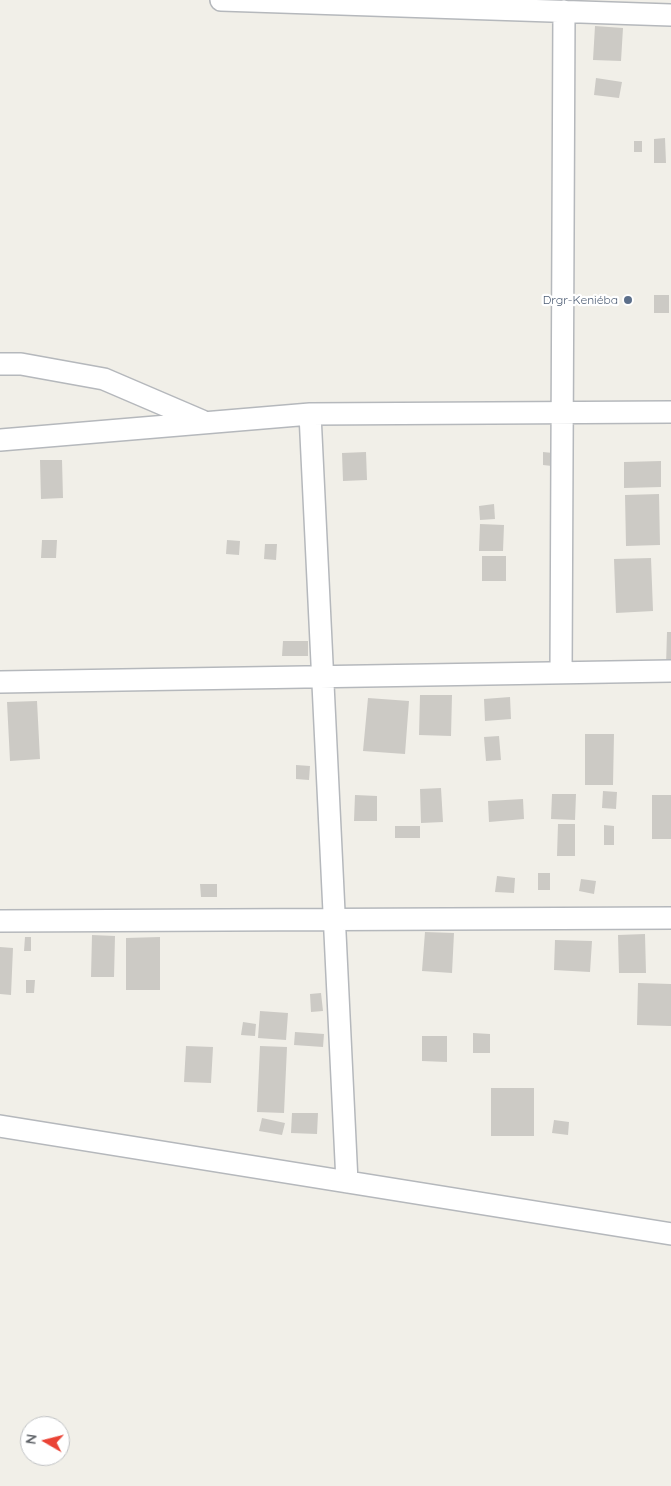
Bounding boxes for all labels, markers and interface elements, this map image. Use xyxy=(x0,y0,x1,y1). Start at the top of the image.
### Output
place label: Drgr-Keniéba xyxy=(543,293,618,307)
marker: Drgr-Keniéba xyxy=(622,294,634,306)
north arrow xyxy=(20,1416,70,1466)
text: N xyxy=(22,1433,41,1445)

